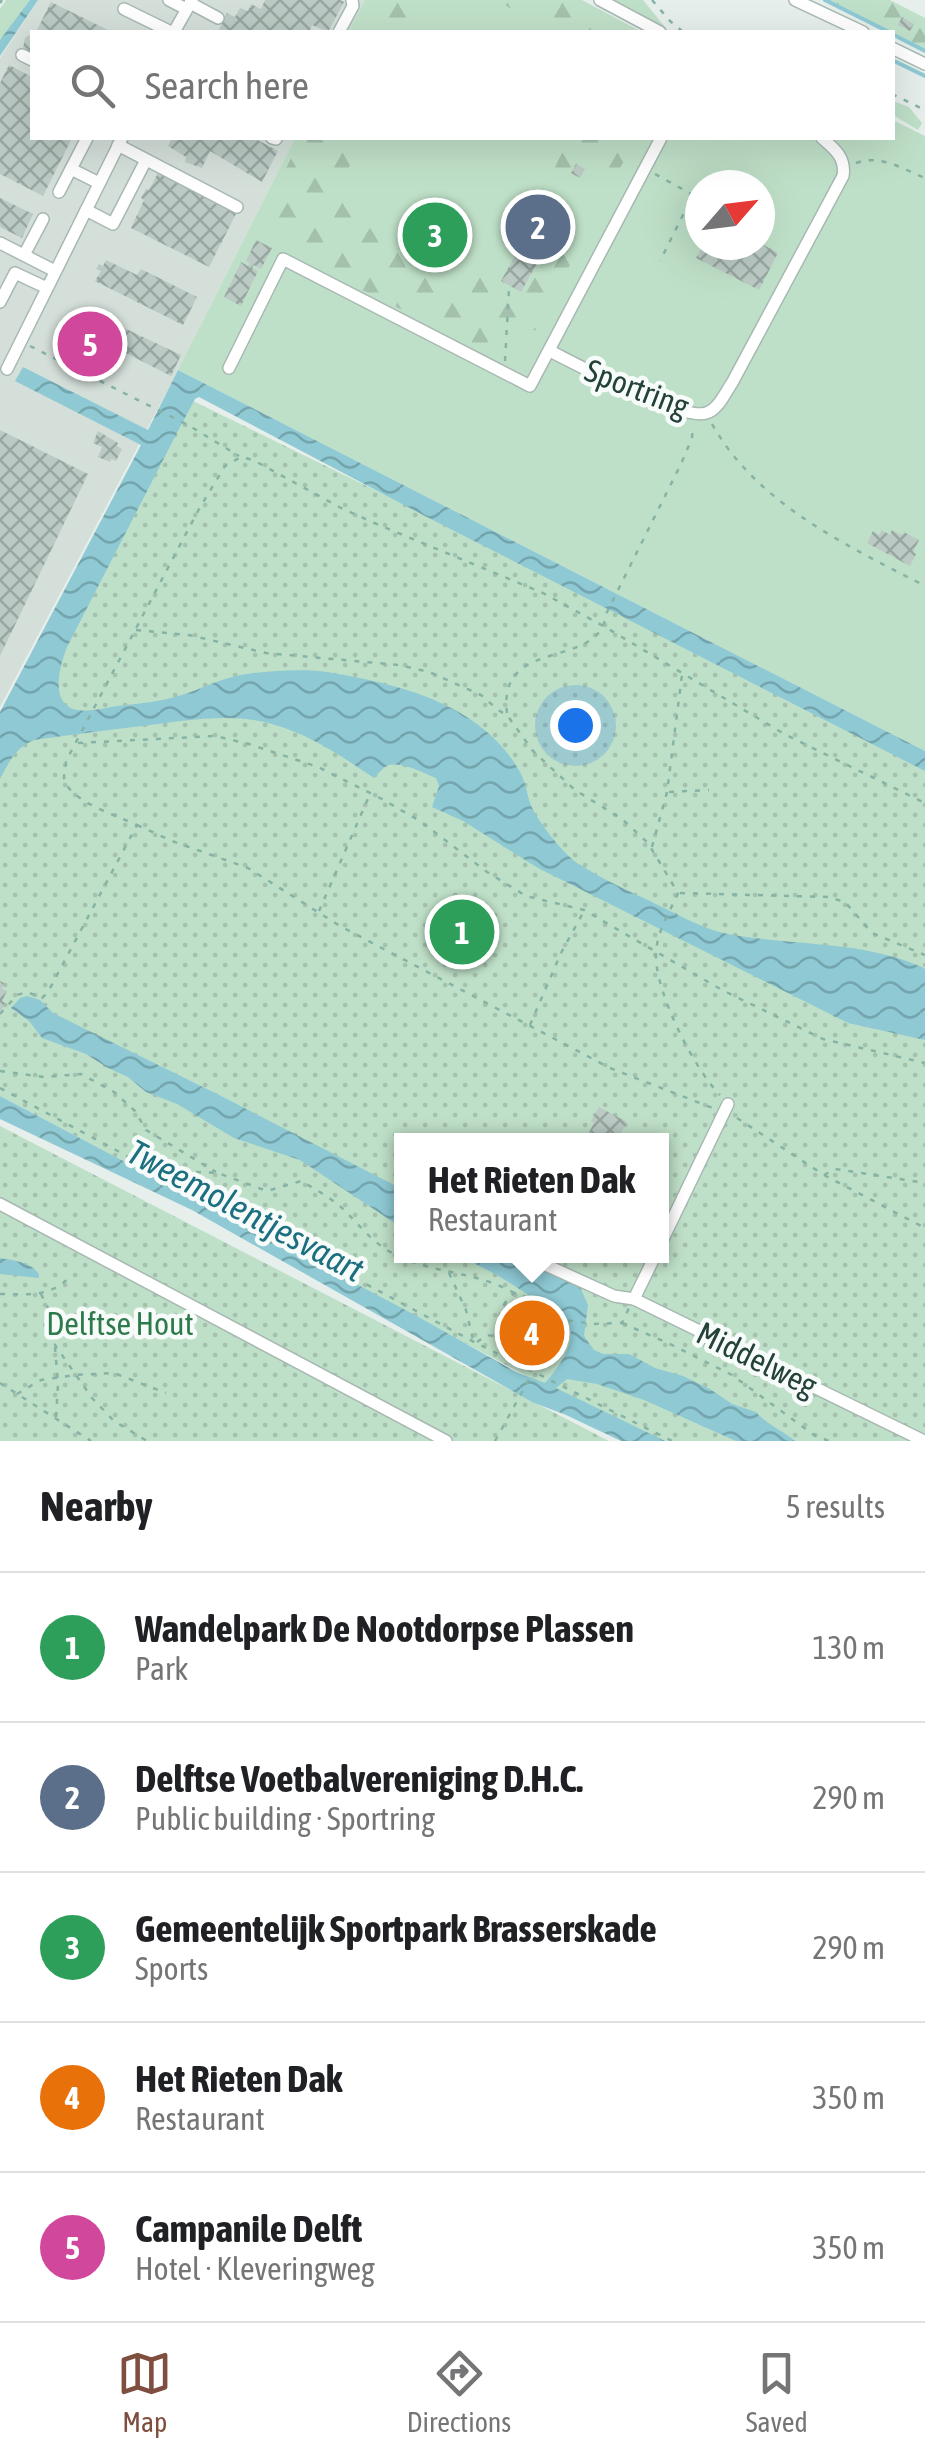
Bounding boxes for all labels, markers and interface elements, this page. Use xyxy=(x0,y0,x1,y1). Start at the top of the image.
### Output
search box xyxy=(30,30,895,140)
icon: search xyxy=(65,58,120,113)
text: Search here xyxy=(145,64,309,107)
north arrow xyxy=(685,170,775,260)
pin: 2 xyxy=(506,190,570,264)
pin: 3 xyxy=(402,198,468,272)
pin: 5 xyxy=(58,306,122,382)
street label: Sportring xyxy=(580,351,694,425)
your location xyxy=(550,700,601,751)
pin: 1 xyxy=(430,894,494,970)
water label: Tweemolentjesvaart xyxy=(121,1131,371,1289)
popup xyxy=(394,1133,669,1263)
text: Het Rieten Dak xyxy=(428,1158,635,1201)
text: Restaurant xyxy=(428,1201,557,1238)
pin: 4 xyxy=(500,1296,564,1370)
park label: Delftse Hout xyxy=(46,1305,194,1342)
street label: Middelweg xyxy=(691,1314,823,1404)
text: Nearby xyxy=(40,1482,153,1530)
text: 5 results xyxy=(786,1488,885,1525)
text: Wandelpark De Nootdorpse Plassen xyxy=(135,1607,634,1650)
text: 1 xyxy=(65,1629,80,1666)
text: 130 m xyxy=(812,1629,885,1666)
text: Park xyxy=(135,1650,188,1687)
text: Delftse Voetbalvereniging D.H.C. xyxy=(135,1757,583,1800)
text: 2 xyxy=(65,1779,80,1816)
text: 290 m xyxy=(812,1779,885,1816)
text: Public building · Sportring xyxy=(135,1800,435,1837)
text: Gemeentelijk Sportpark Brasserskade xyxy=(135,1907,657,1950)
text: 3 xyxy=(65,1929,80,1966)
text: 290 m xyxy=(812,1929,885,1966)
text: Sports xyxy=(135,1950,208,1987)
text: Het Rieten Dak xyxy=(135,2057,343,2100)
text: 4 xyxy=(65,2079,80,2116)
text: 350 m xyxy=(812,2079,885,2116)
text: Restaurant xyxy=(135,2100,265,2137)
text: Campanile Delft xyxy=(135,2207,362,2250)
text: 5 xyxy=(65,2229,80,2266)
text: 350 m xyxy=(812,2229,885,2266)
text: Hotel · Kleveringweg xyxy=(135,2250,375,2287)
tab: Map xyxy=(117,2346,172,2438)
tab: Directions xyxy=(407,2346,511,2438)
tab: Saved xyxy=(746,2346,808,2438)

